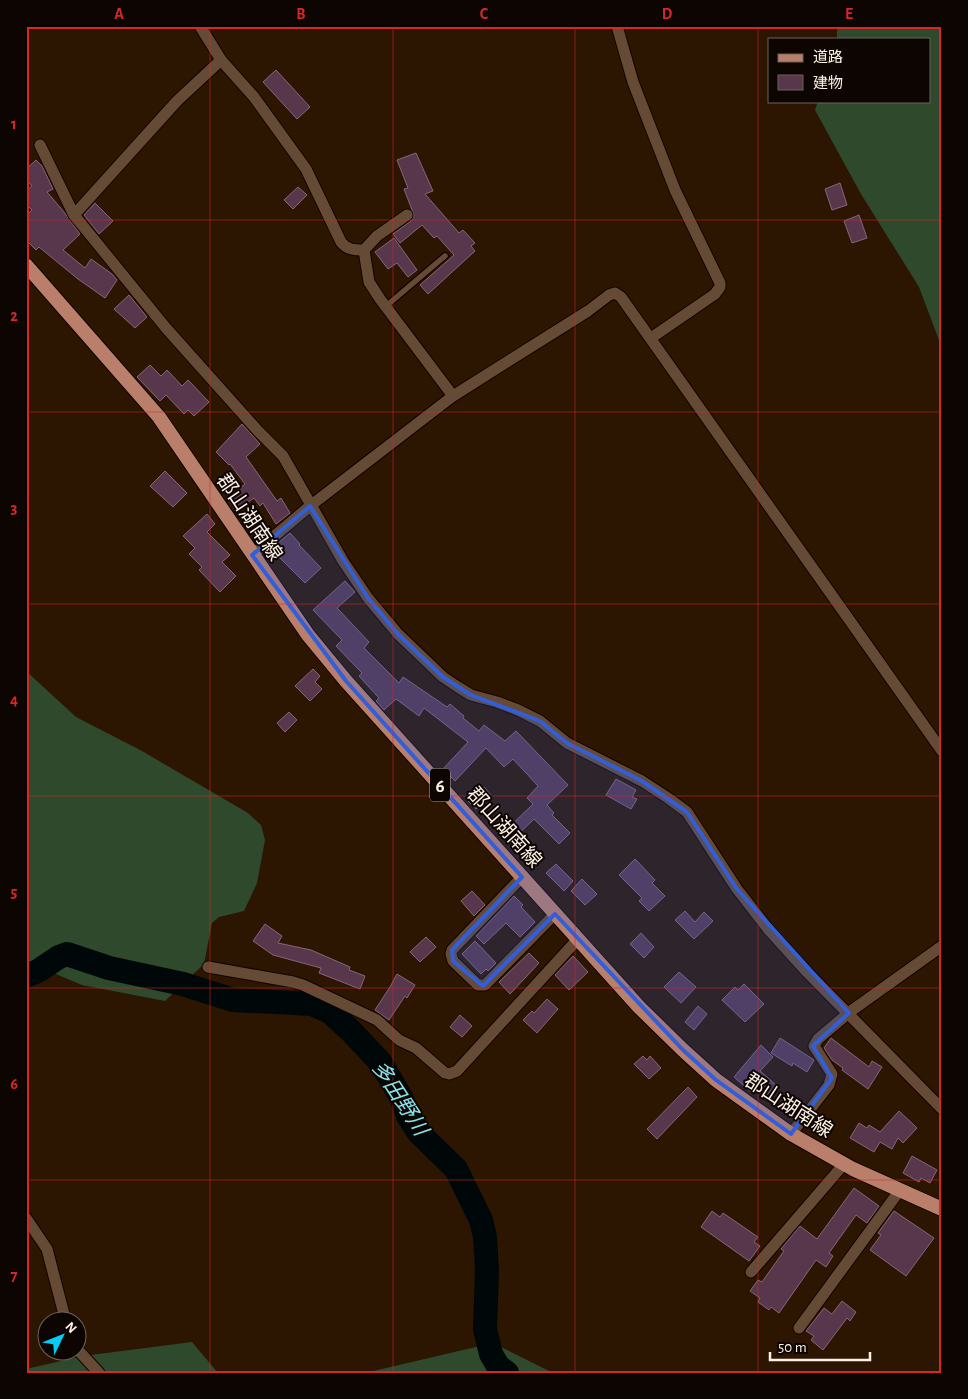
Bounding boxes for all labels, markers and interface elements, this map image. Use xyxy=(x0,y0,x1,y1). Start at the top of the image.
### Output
text: A xyxy=(114,6,124,22)
text: B xyxy=(296,6,306,22)
text: C xyxy=(480,6,489,22)
text: D xyxy=(662,6,673,22)
text: E xyxy=(845,6,853,22)
legend xyxy=(768,38,930,102)
text: 道路 xyxy=(813,49,843,65)
text: 建物 xyxy=(813,75,843,91)
text: 1 xyxy=(11,116,17,132)
text: 2 xyxy=(10,308,18,324)
street label: 郡山湖南線 xyxy=(213,469,287,565)
text: 3 xyxy=(11,500,18,516)
text: 4 xyxy=(10,692,18,708)
road number: 6 xyxy=(430,768,450,802)
street label: 郡山湖南線 xyxy=(463,782,547,872)
text: 5 xyxy=(11,884,18,900)
water label: 多田野川 xyxy=(368,1057,433,1141)
street label: 郡山湖南線 xyxy=(741,1069,837,1141)
text: 6 xyxy=(10,1076,18,1092)
text: 7 xyxy=(11,1268,18,1284)
north arrow xyxy=(38,1312,88,1362)
text: N xyxy=(62,1319,79,1336)
scale bar xyxy=(770,1329,870,1361)
text: 50 m xyxy=(778,1340,807,1355)

